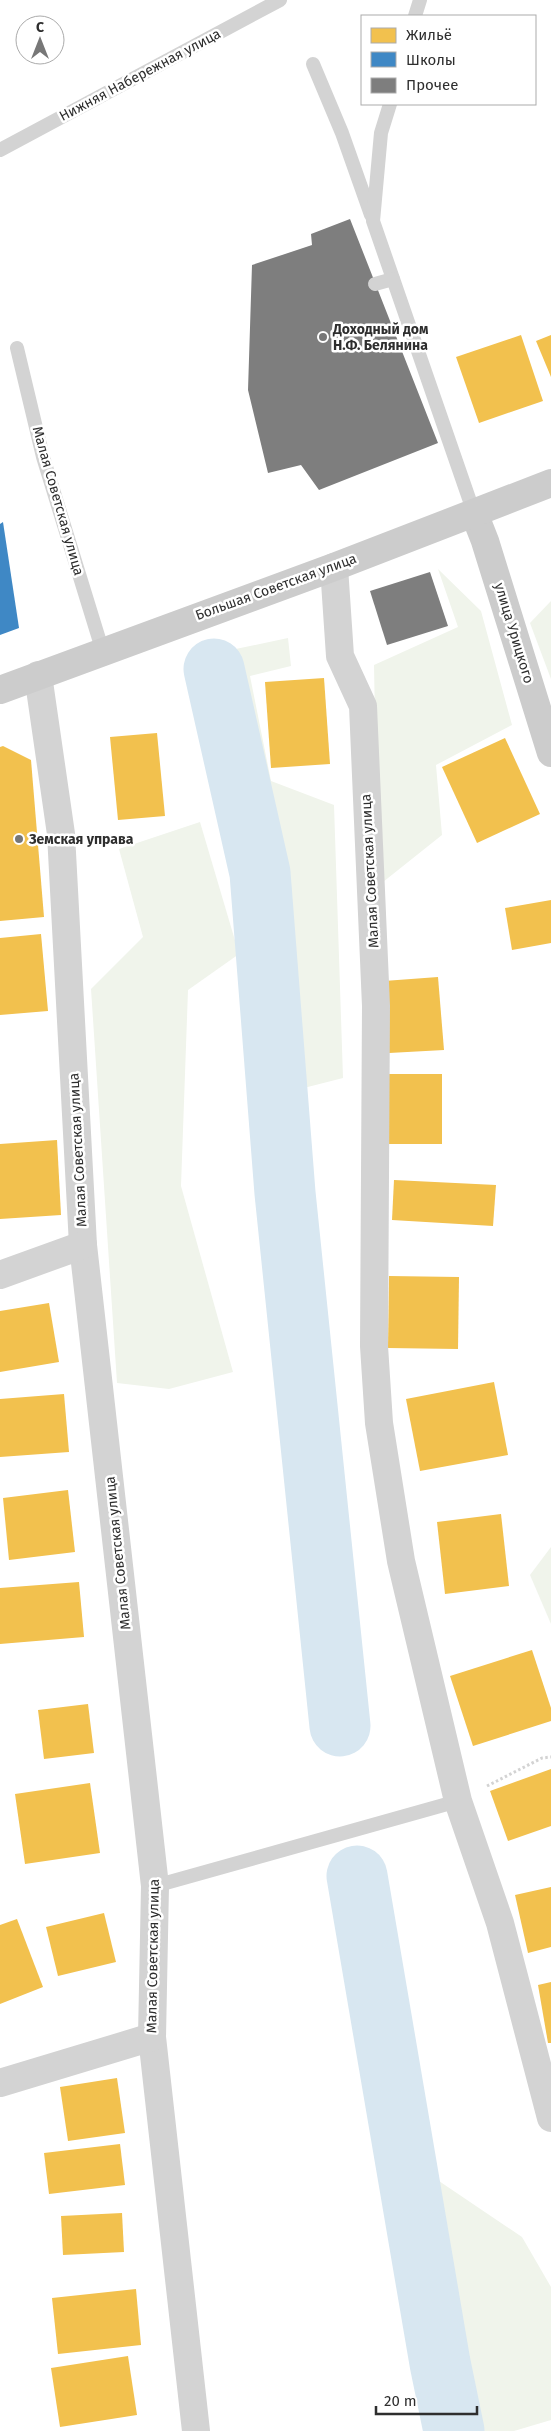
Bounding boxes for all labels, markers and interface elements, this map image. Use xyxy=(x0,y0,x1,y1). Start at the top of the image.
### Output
north arrow xyxy=(15,15,65,65)
legend xyxy=(361,15,536,105)
text: С xyxy=(36,19,44,36)
street label: Нижняя Набережная улица xyxy=(56,25,224,125)
text: Жильё xyxy=(406,26,452,44)
text: Школы xyxy=(406,51,456,69)
text: Прочее xyxy=(406,76,458,94)
place label: Доходный дом Н.Ф. Белянина xyxy=(332,321,428,354)
marker: Доходный дом Н.Ф. Белянина xyxy=(317,331,329,343)
street label: Малая Советская улица xyxy=(29,425,87,577)
street label: Большая Советская улица xyxy=(193,550,359,624)
street label: улица Урицкого xyxy=(491,581,537,685)
street label: Малая Советская улица xyxy=(357,794,383,948)
place label: Земская управа xyxy=(28,831,134,848)
marker: Земская управа xyxy=(13,833,25,845)
street label: Малая Советская улица xyxy=(65,1073,91,1227)
street label: Малая Советская улица xyxy=(101,1475,135,1631)
street label: Малая Советская улица xyxy=(143,1879,163,2033)
scale bar xyxy=(376,2384,477,2416)
text: 20 m xyxy=(384,2392,417,2410)

